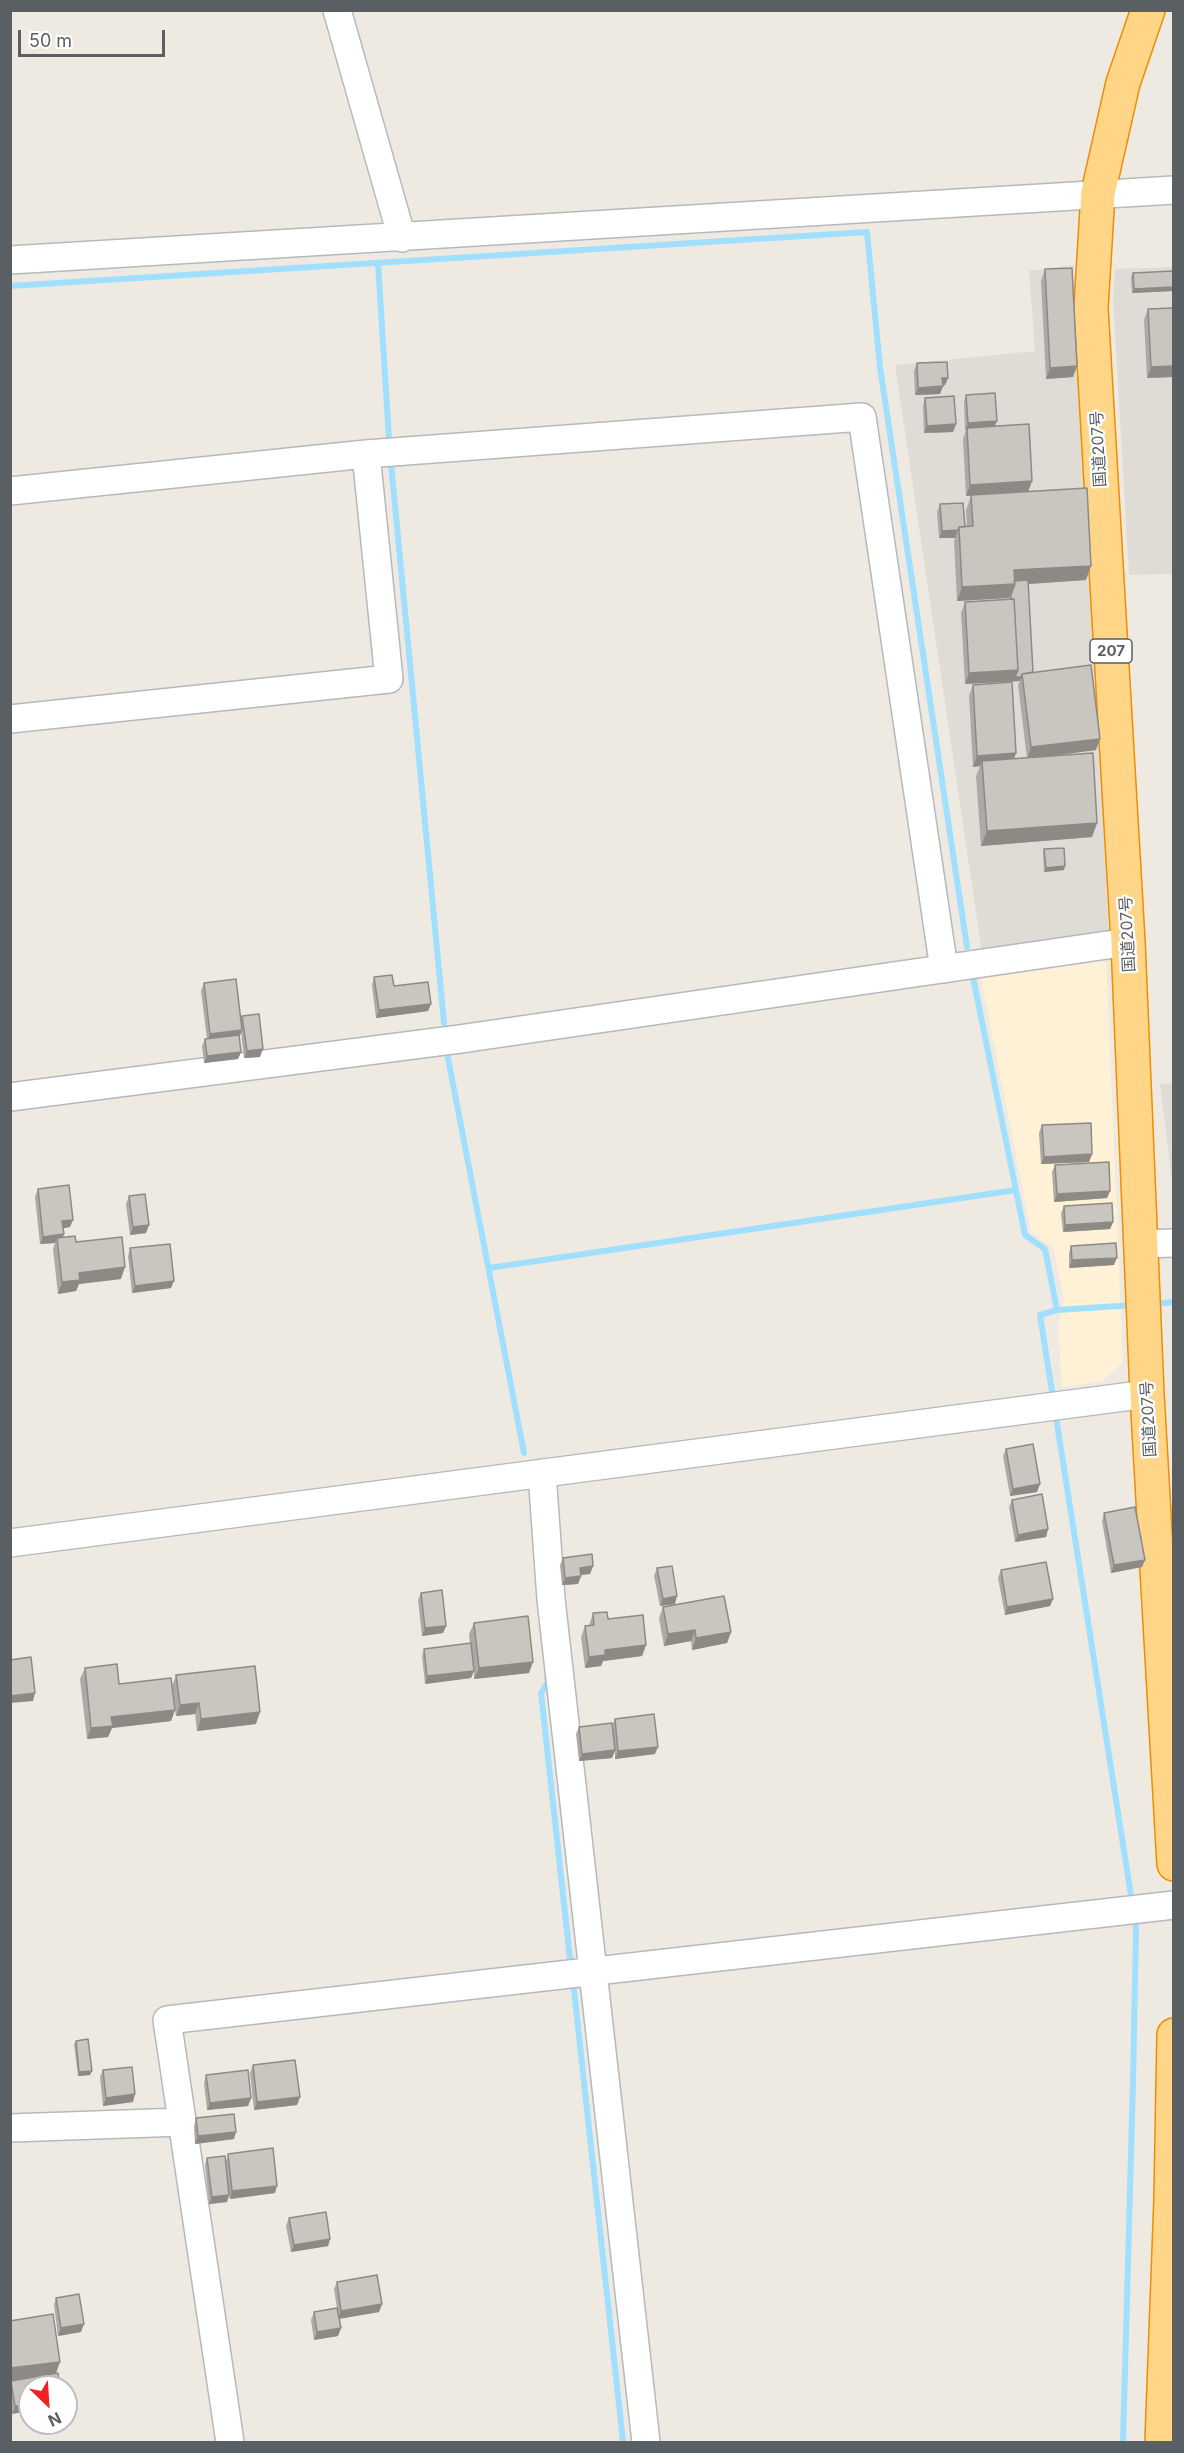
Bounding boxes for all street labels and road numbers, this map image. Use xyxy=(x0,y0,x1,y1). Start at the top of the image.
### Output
street label: 国道207号 xyxy=(1087,410,1111,488)
road number: 207 xyxy=(1090,639,1132,663)
street label: 国道207号 xyxy=(1116,895,1140,973)
street label: 国道207号 xyxy=(1137,1380,1161,1458)

